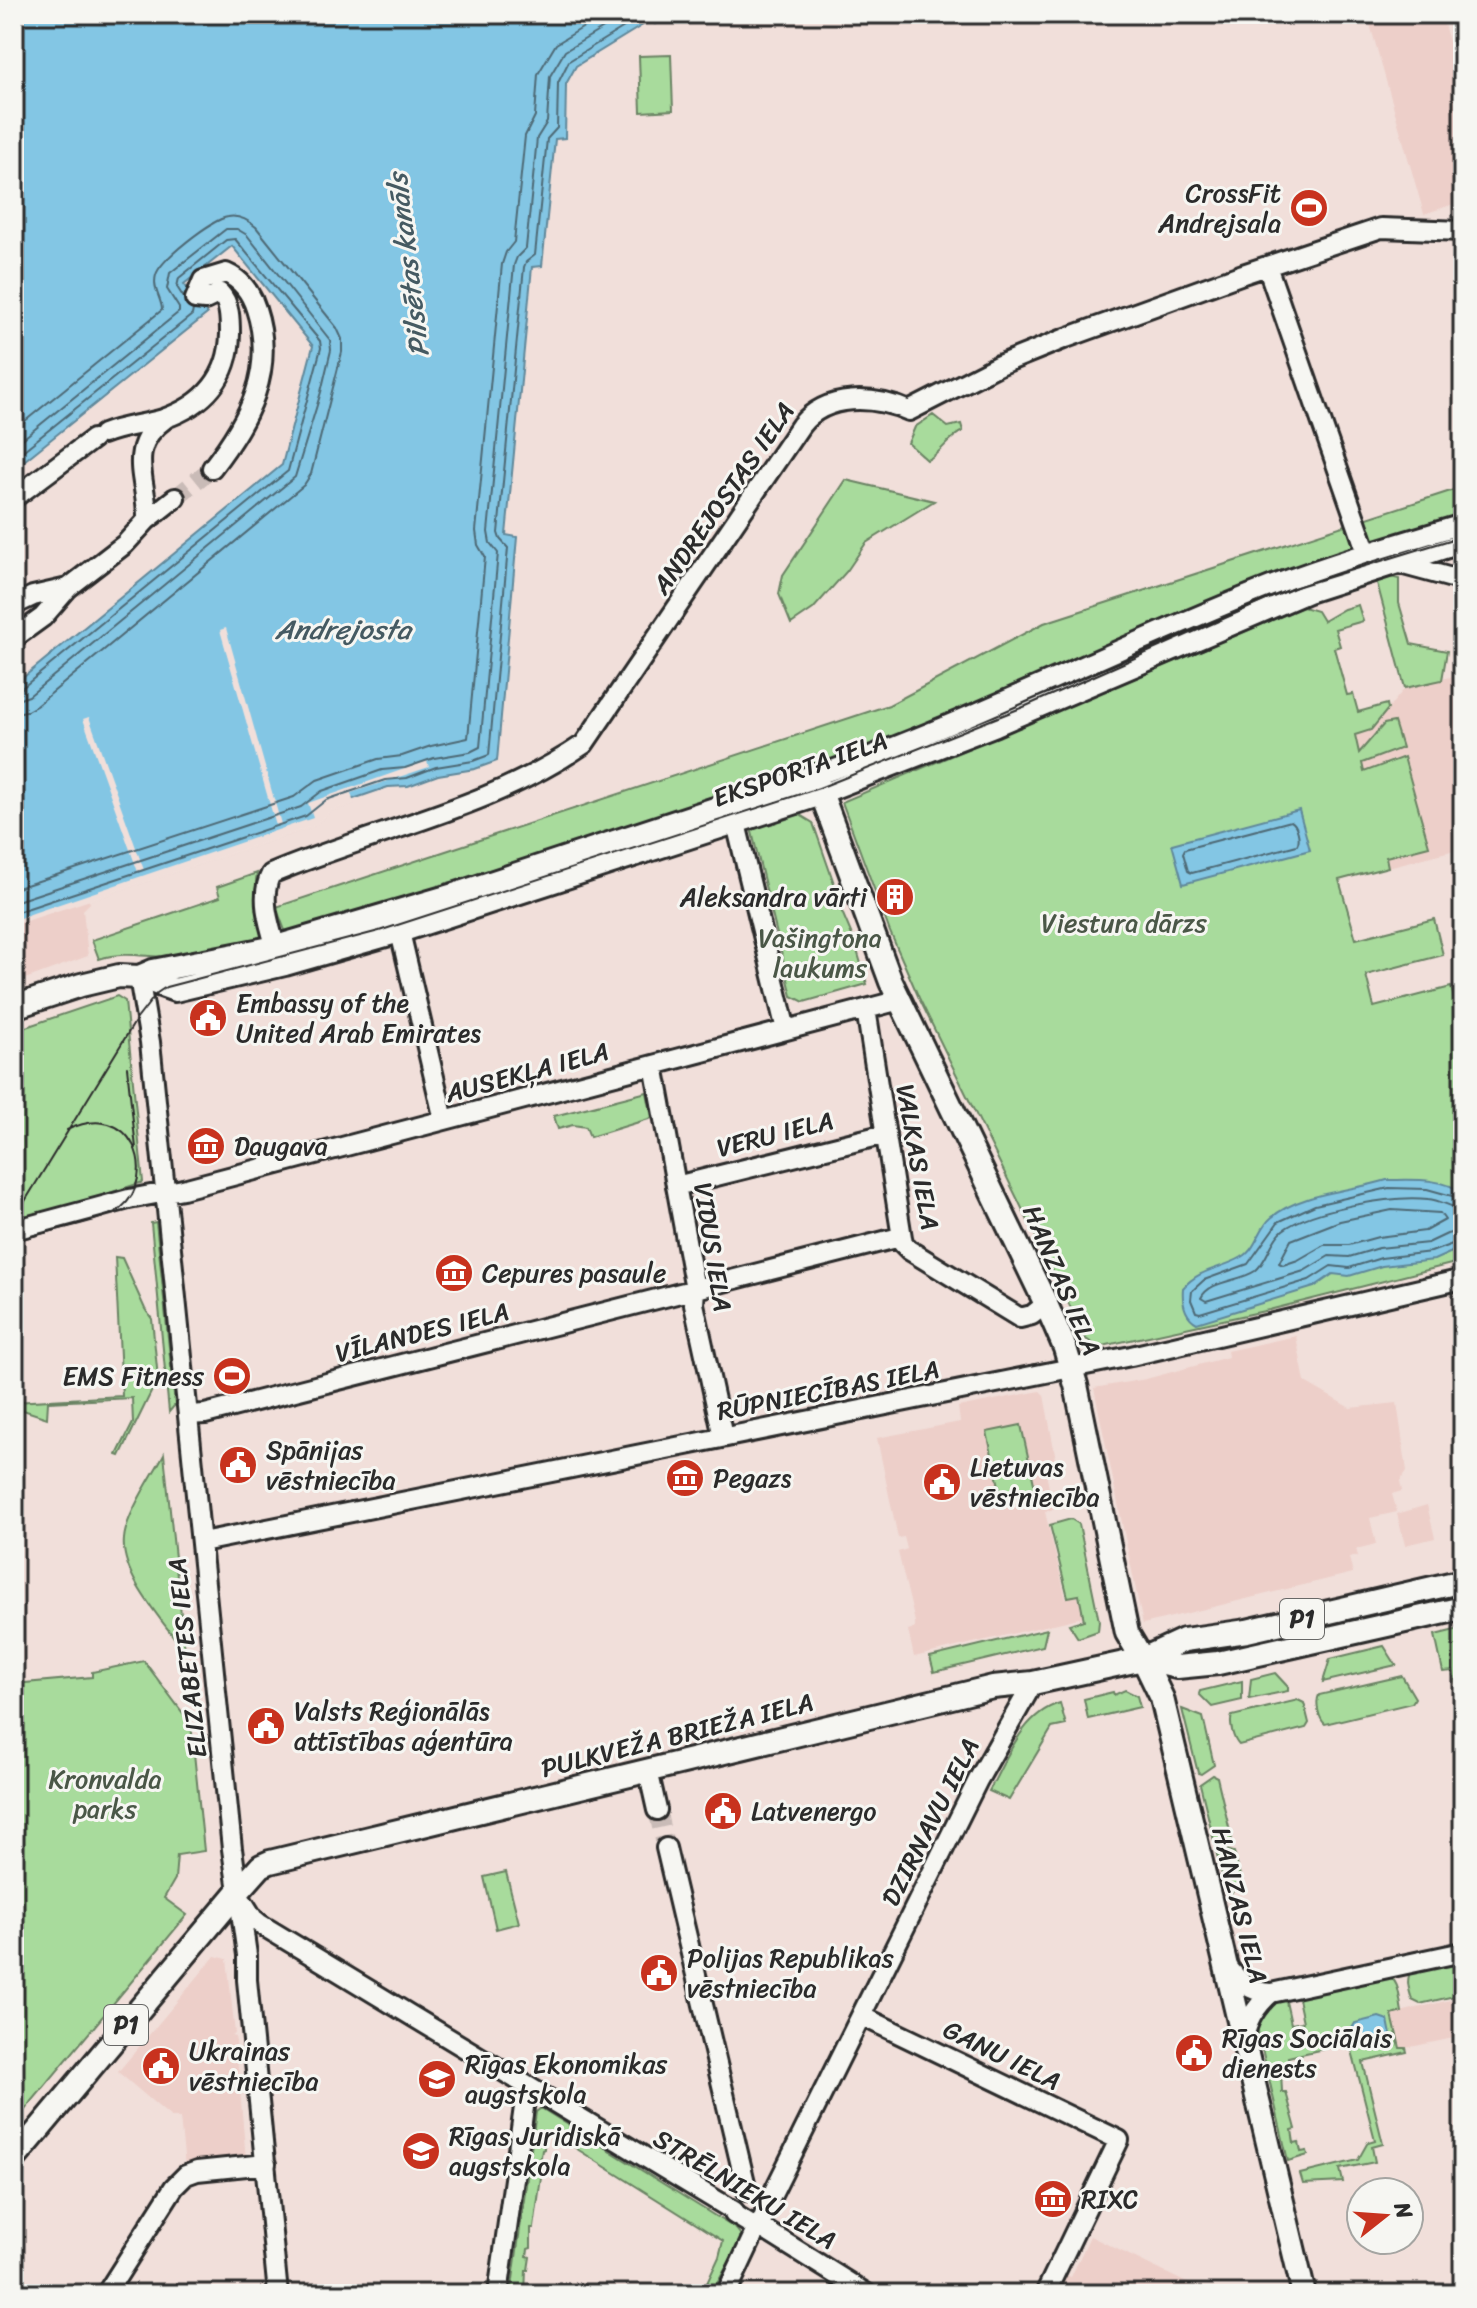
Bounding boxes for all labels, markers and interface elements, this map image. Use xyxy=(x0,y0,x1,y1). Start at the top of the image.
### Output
water label: Pilsētas kanāls xyxy=(372,167,444,360)
place label: CrossFit Andrejsala xyxy=(1157,170,1281,246)
sports icon: CrossFit Andrejsala xyxy=(1288,187,1330,229)
street label: ANDREJOSTAS IELA xyxy=(638,392,807,605)
water label: Andrejosta xyxy=(274,605,414,654)
street label: EKSPORTA IELA xyxy=(706,718,894,820)
place label: Aleksandra vārti xyxy=(679,874,868,920)
building icon: Aleksandra vārti xyxy=(874,876,916,918)
park label: Viestura dārzs xyxy=(1041,900,1208,946)
park label: Vašingtona laukums xyxy=(758,915,882,991)
place label: Embassy of the United Arab Emirates xyxy=(236,980,481,1056)
public building icon: Embassy of the United Arab Emirates xyxy=(187,997,229,1039)
street label: AUSEKĻA IELA xyxy=(439,1028,614,1116)
street label: VALKAS IELA xyxy=(883,1080,953,1234)
street label: VERU IELA xyxy=(712,1097,838,1171)
place label: Daugava xyxy=(234,1123,328,1169)
museum icon: Daugava xyxy=(185,1125,227,1167)
street label: VIDUS IELA xyxy=(680,1179,746,1315)
street label: HANZAS IELA xyxy=(1010,1197,1114,1363)
place label: Cepures pasaule xyxy=(482,1250,666,1296)
museum icon: Cepures pasaule xyxy=(433,1252,475,1294)
street label: VĪLANDES IELA xyxy=(330,1288,514,1376)
street label: RŪPNIECĪBAS IELA xyxy=(713,1346,943,1434)
place label: EMS Fitness xyxy=(63,1353,205,1399)
sports icon: EMS Fitness xyxy=(211,1355,253,1397)
place label: Spānijas vēstniecība xyxy=(266,1427,396,1503)
public building icon: Spānijas vēstniecība xyxy=(217,1444,259,1486)
place label: Lietuvas vēstniecība xyxy=(970,1444,1100,1520)
place label: Pegazs xyxy=(713,1455,792,1501)
museum icon: Pegazs xyxy=(664,1457,706,1499)
public building icon: Lietuvas vēstniecība xyxy=(921,1461,963,1503)
street label: ELIZABETES IELA xyxy=(154,1556,220,1760)
road number: P1 xyxy=(1280,1599,1324,1639)
street label: PULKVEŽA BRIEŽA IELA xyxy=(536,1679,818,1791)
place label: Valsts Reģionālās attīstības aģentūra xyxy=(294,1688,513,1764)
public building icon: Valsts Reģionālās attīstības aģentūra xyxy=(245,1705,287,1747)
street label: DZIRNAVU IELA xyxy=(868,1730,992,1914)
park label: Kronvalda parks xyxy=(49,1756,162,1832)
place label: Latvenergo xyxy=(751,1788,877,1834)
public building icon: Latvenergo xyxy=(702,1790,744,1832)
street label: HANZAS IELA xyxy=(1198,1822,1282,1988)
place label: Polijas Republikas vēstniecība xyxy=(687,1935,894,2011)
public building icon: Polijas Republikas vēstniecība xyxy=(638,1952,680,1994)
road number: P1 xyxy=(104,2005,148,2045)
street label: GANU IELA xyxy=(935,2007,1069,2103)
place label: Rīgas Sociālais dienests xyxy=(1222,2015,1392,2091)
place label: Ukrainas vēstniecība xyxy=(189,2028,319,2104)
public building icon: Rīgas Sociālais dienests xyxy=(1173,2032,1215,2074)
place label: Rīgas Ekonomikas augstskola xyxy=(465,2041,668,2117)
public building icon: Ukrainas vēstniecība xyxy=(140,2045,182,2087)
school or university icon: Rīgas Ekonomikas augstskola xyxy=(416,2058,458,2100)
place label: Rīgas Juridiskā augstskola xyxy=(449,2113,621,2189)
street label: STRĒLNIEKU IELA xyxy=(644,2116,846,2262)
school or university icon: Rīgas Juridiskā augstskola xyxy=(400,2130,442,2172)
place label: RIXC xyxy=(1081,2176,1138,2222)
north arrow xyxy=(1345,2176,1425,2256)
museum icon: RIXC xyxy=(1032,2178,1074,2220)
text: N xyxy=(1382,2196,1425,2224)

